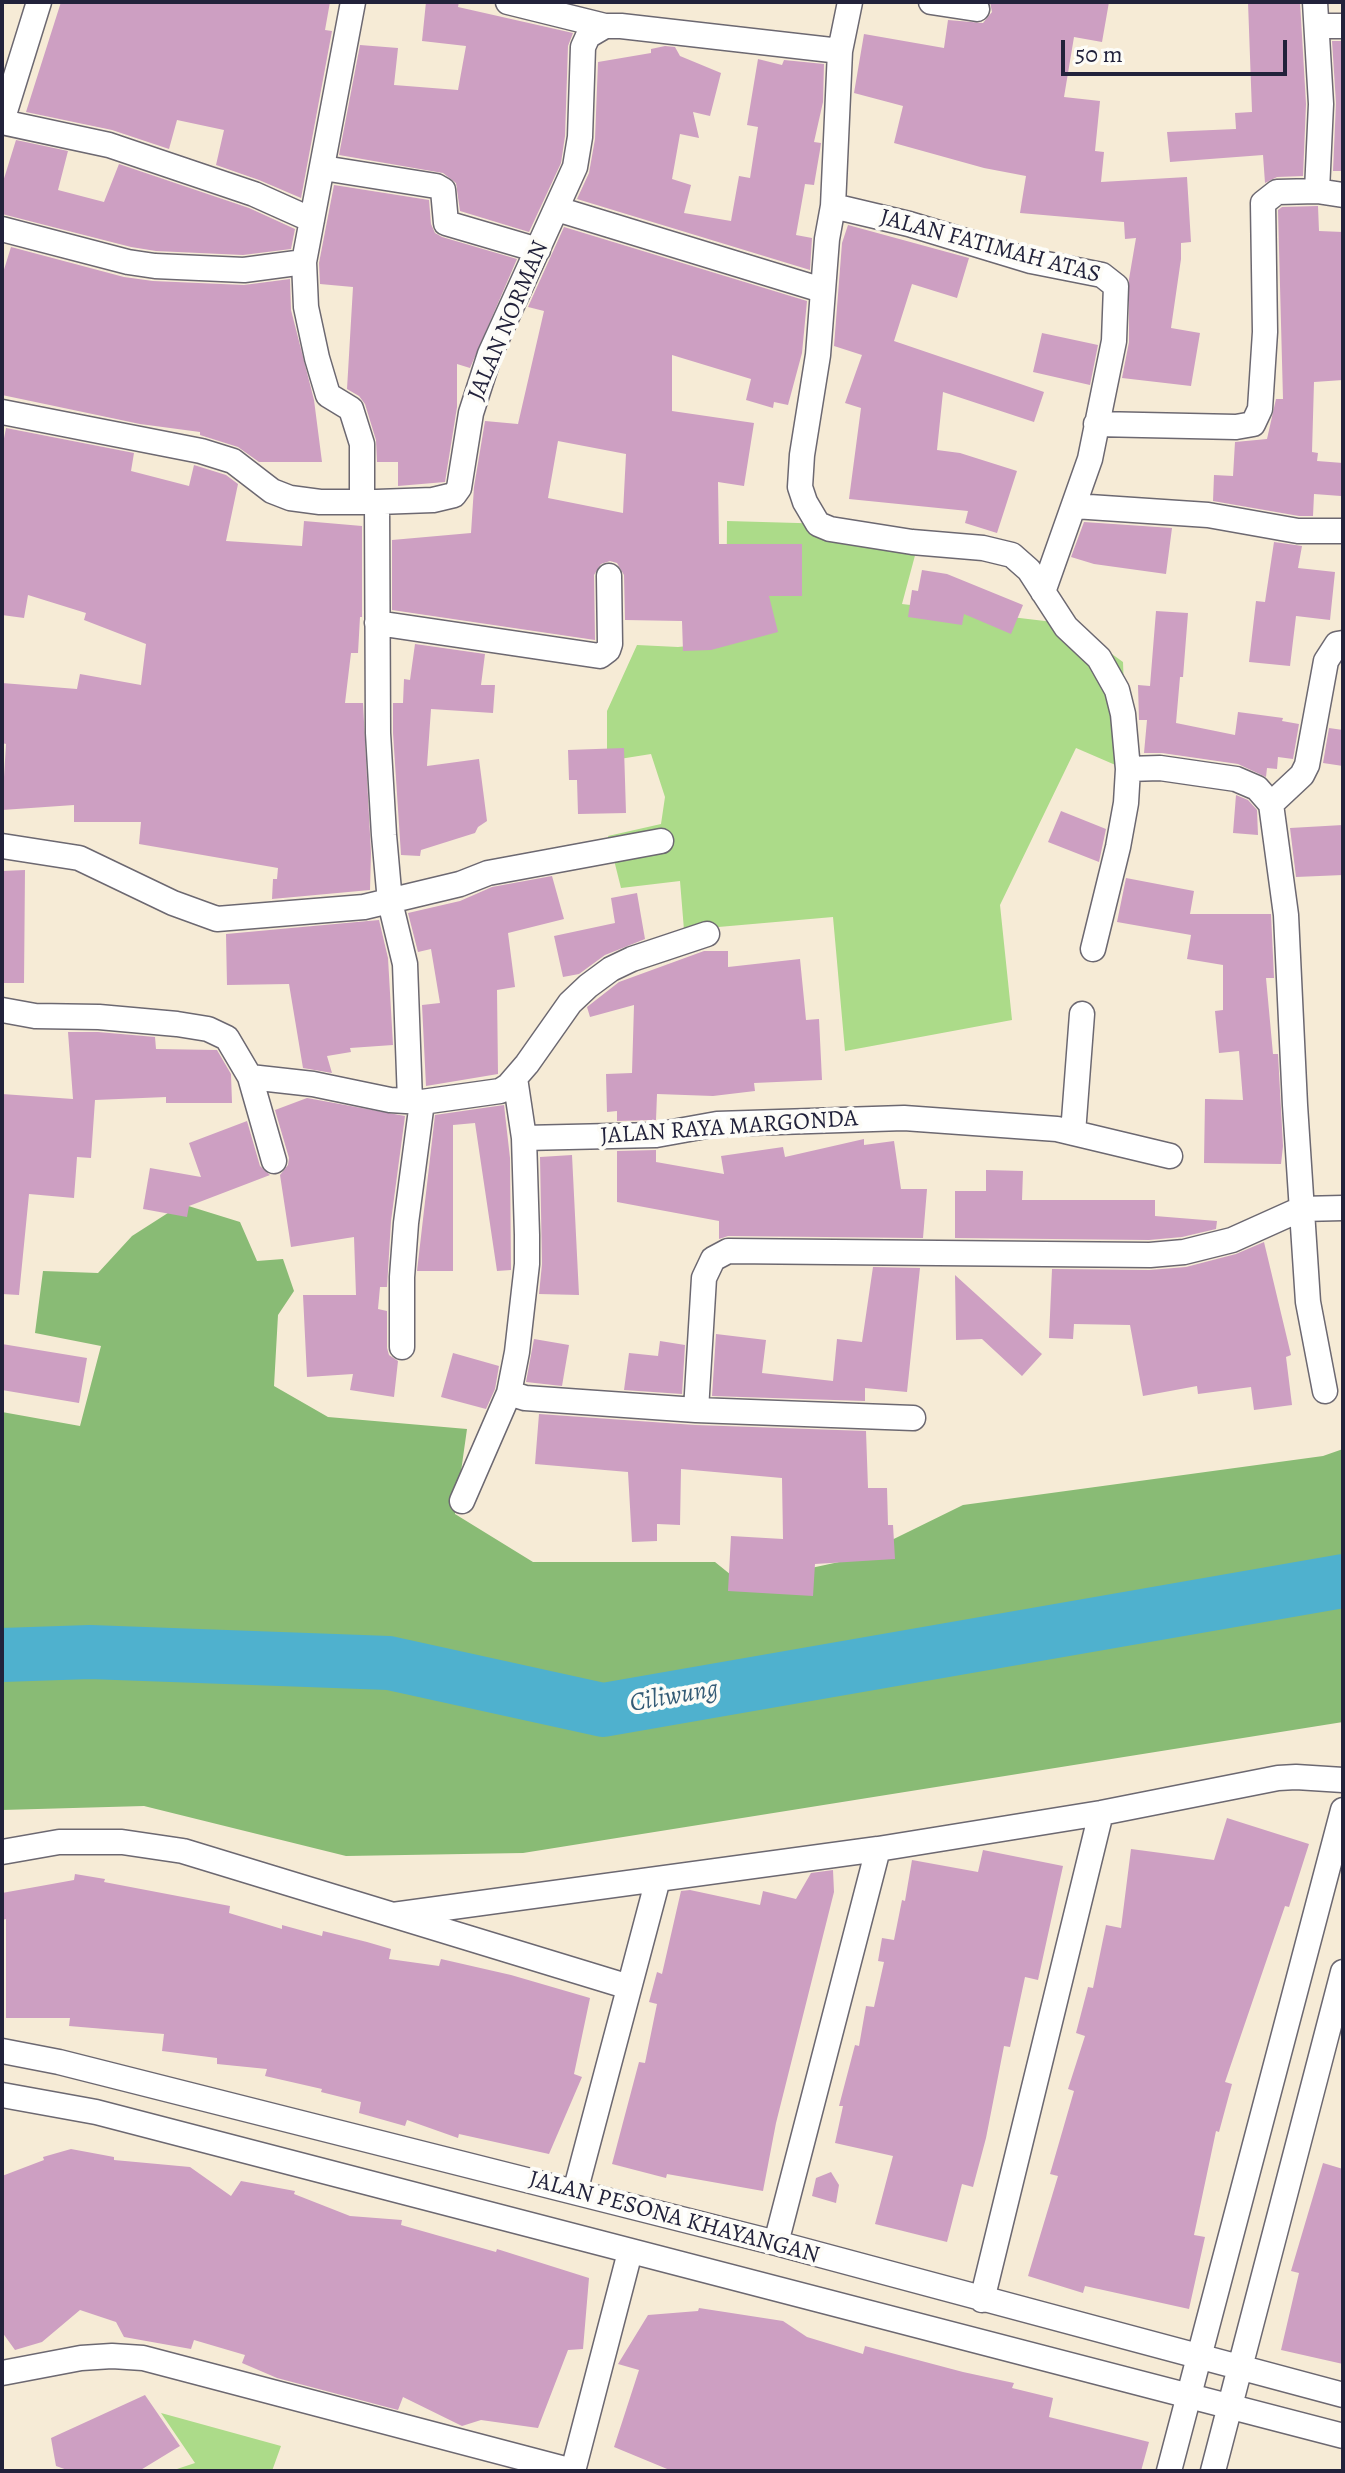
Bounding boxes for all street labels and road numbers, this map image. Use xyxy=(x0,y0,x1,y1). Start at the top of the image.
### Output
street label: JALAN FATIMAH ATAS xyxy=(876,204,1104,290)
street label: JALAN NORMAN xyxy=(462,237,556,405)
street label: JALAN RAYA MARGONDA xyxy=(599,1105,859,1151)
street label: JALAN PESONA KHAYANGAN xyxy=(526,2165,822,2271)

